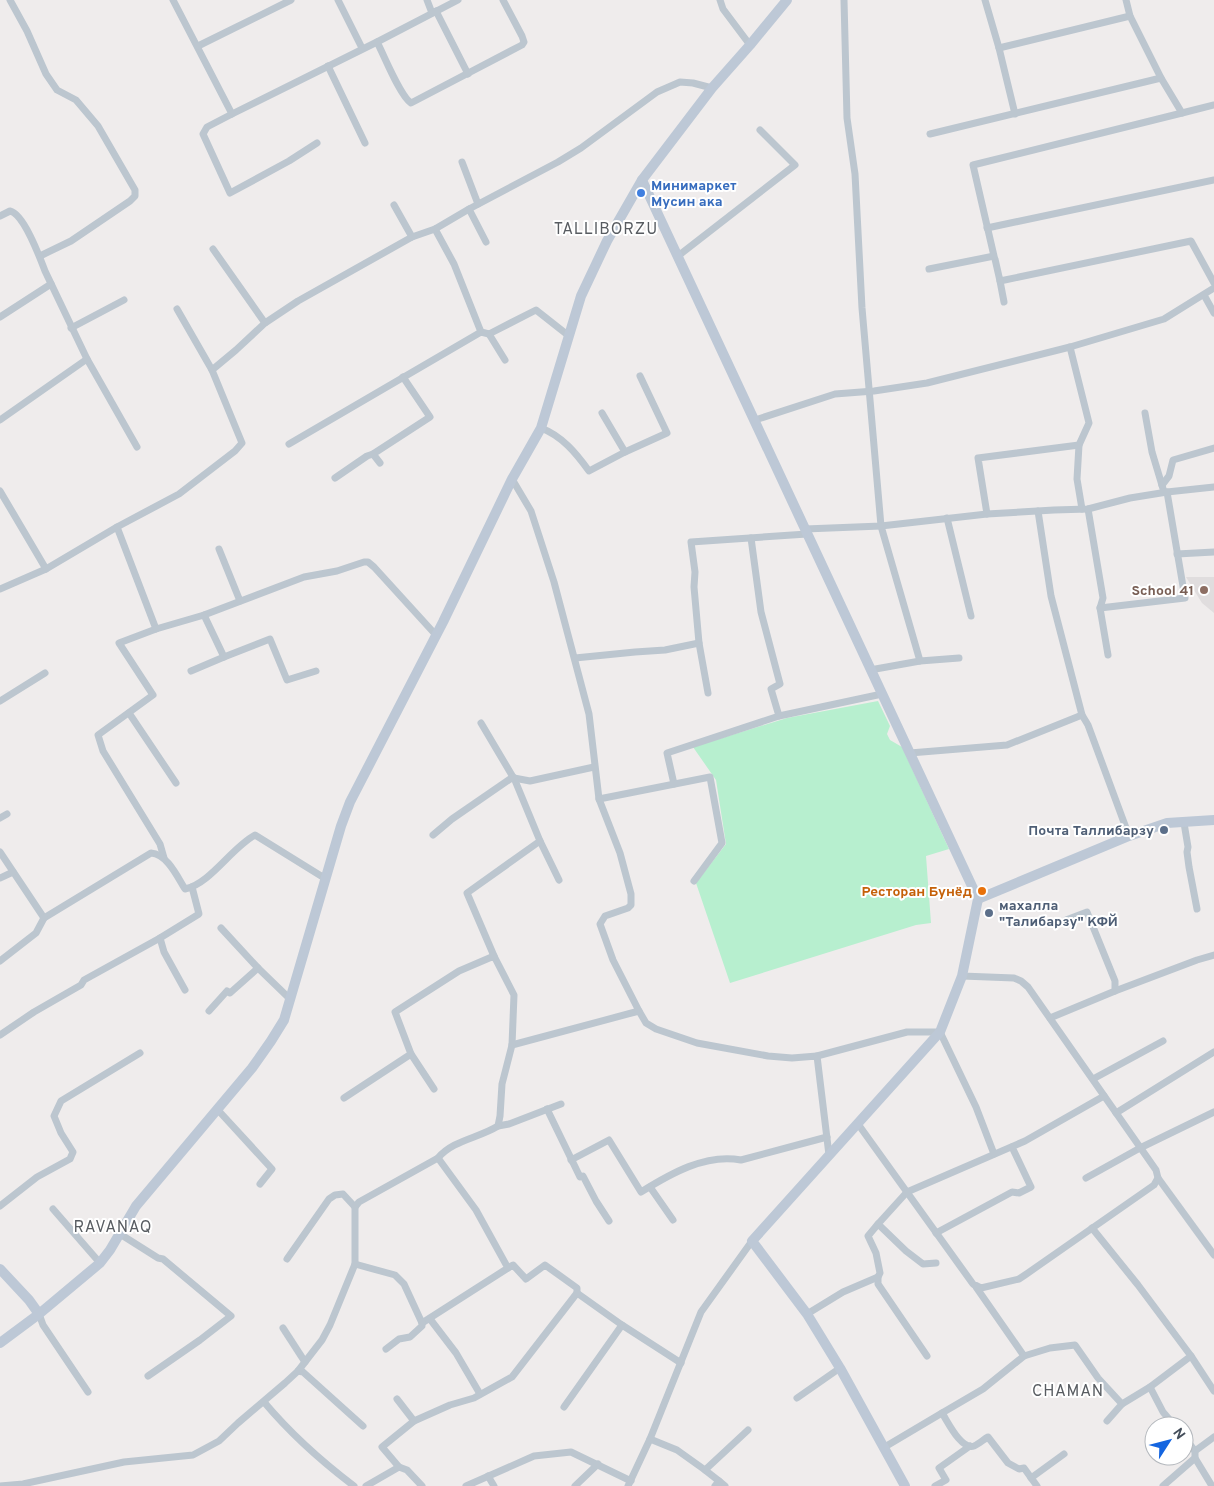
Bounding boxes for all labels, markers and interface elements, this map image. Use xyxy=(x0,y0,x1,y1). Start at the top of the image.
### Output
place label: Минимаркет Мусин ака xyxy=(651,178,737,211)
marker: Минимаркет Мусин ака xyxy=(635,187,647,199)
district label: TALLIBORZU xyxy=(554,220,658,240)
place label: School 41 xyxy=(1132,583,1194,600)
marker: School 41 xyxy=(1198,584,1210,596)
place label: Почта Таллибарзу xyxy=(1028,823,1154,840)
marker: Почта Таллибарзу xyxy=(1158,824,1170,836)
place label: Ресторан Бунёд xyxy=(861,884,972,901)
marker: Ресторан Бунёд xyxy=(976,885,988,897)
place label: махалла "Талибарзу" КФЙ xyxy=(999,898,1118,931)
marker: махалла "Талибарзу" КФЙ xyxy=(983,907,995,919)
district label: RAVANAQ xyxy=(73,1218,153,1238)
district label: CHAMAN xyxy=(1032,1382,1104,1402)
north arrow xyxy=(1144,1416,1194,1466)
text: N xyxy=(1168,1425,1188,1443)

